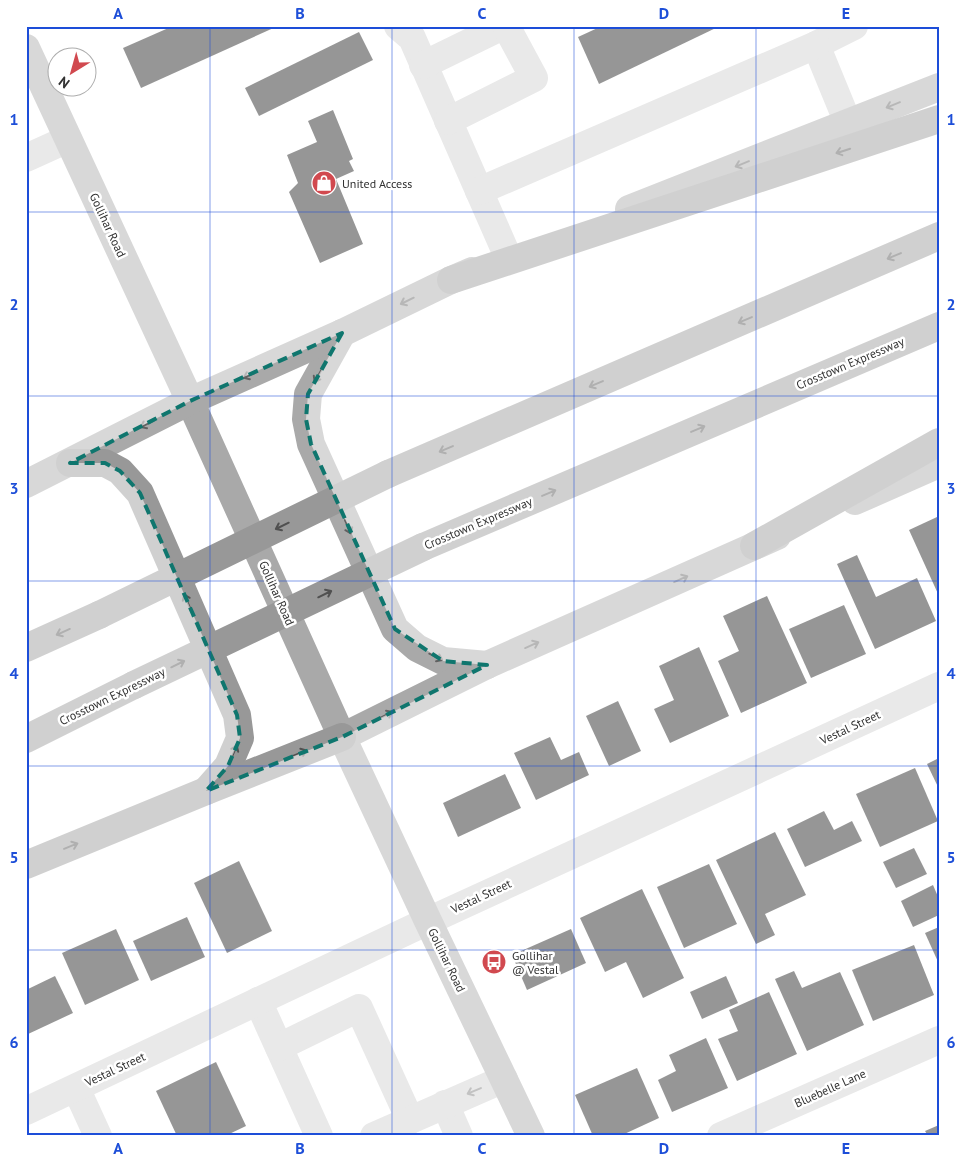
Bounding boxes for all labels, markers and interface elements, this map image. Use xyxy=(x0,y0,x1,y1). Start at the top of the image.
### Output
text: A xyxy=(113,3,123,23)
text: B xyxy=(295,3,305,23)
text: C xyxy=(478,3,487,23)
text: D xyxy=(659,3,669,23)
text: E xyxy=(842,3,850,23)
north arrow xyxy=(48,48,98,98)
text: N xyxy=(55,72,73,92)
one-way arrow xyxy=(886,101,901,110)
text: 1 xyxy=(9,109,19,129)
text: 1 xyxy=(946,109,956,129)
one-way arrow xyxy=(835,147,851,156)
one-way arrow xyxy=(735,160,750,169)
shop icon: United Access xyxy=(311,170,337,196)
place label: United Access xyxy=(342,176,412,191)
street label: Gollihar Road xyxy=(87,190,129,260)
one-way arrow xyxy=(887,251,902,261)
text: 2 xyxy=(9,294,19,314)
text: 2 xyxy=(946,294,956,314)
one-way arrow xyxy=(400,297,415,306)
one-way arrow xyxy=(738,316,753,325)
street label: Crosstown Expressway xyxy=(794,333,907,393)
one-way arrow xyxy=(313,368,323,382)
one-way arrow xyxy=(243,370,258,380)
one-way arrow xyxy=(588,381,603,390)
one-way arrow xyxy=(139,419,154,429)
one-way arrow xyxy=(690,423,705,433)
one-way arrow xyxy=(439,444,454,454)
text: 3 xyxy=(9,478,19,498)
text: 3 xyxy=(946,478,956,498)
one-way arrow xyxy=(541,488,556,497)
street label: Crosstown Expressway xyxy=(422,493,535,553)
one-way arrow xyxy=(344,519,354,534)
one-way arrow xyxy=(275,522,290,531)
street label: Gollihar Road xyxy=(256,558,298,628)
one-way arrow xyxy=(673,573,688,583)
one-way arrow xyxy=(317,589,332,598)
one-way arrow xyxy=(182,594,192,609)
one-way arrow xyxy=(56,627,71,637)
one-way arrow xyxy=(524,639,539,649)
one-way arrow xyxy=(428,653,443,662)
one-way arrow xyxy=(170,659,185,668)
text: 4 xyxy=(9,663,19,683)
text: 4 xyxy=(946,663,956,683)
street label: Crosstown Expressway xyxy=(57,664,168,728)
street label: Vestal Street xyxy=(817,707,882,748)
one-way arrow xyxy=(378,710,393,719)
one-way arrow xyxy=(230,745,240,760)
one-way arrow xyxy=(292,748,307,758)
one-way arrow xyxy=(63,841,78,851)
text: 5 xyxy=(9,847,19,867)
text: 5 xyxy=(946,847,956,867)
street label: Vestal Street xyxy=(448,876,513,917)
street label: Gollihar Road xyxy=(425,926,469,994)
place label: Gollihar @ Vestal xyxy=(512,948,559,977)
bus stop icon: Gollihar @ Vestal xyxy=(481,949,507,975)
text: 6 xyxy=(9,1032,19,1052)
text: 6 xyxy=(946,1032,956,1052)
street label: Vestal Street xyxy=(82,1049,147,1090)
street label: Bluebelle Lane xyxy=(792,1066,868,1110)
one-way arrow xyxy=(467,1087,482,1097)
text: A xyxy=(113,1138,123,1158)
text: B xyxy=(295,1138,305,1158)
text: C xyxy=(478,1138,487,1158)
text: D xyxy=(659,1138,669,1158)
text: E xyxy=(842,1138,850,1158)

